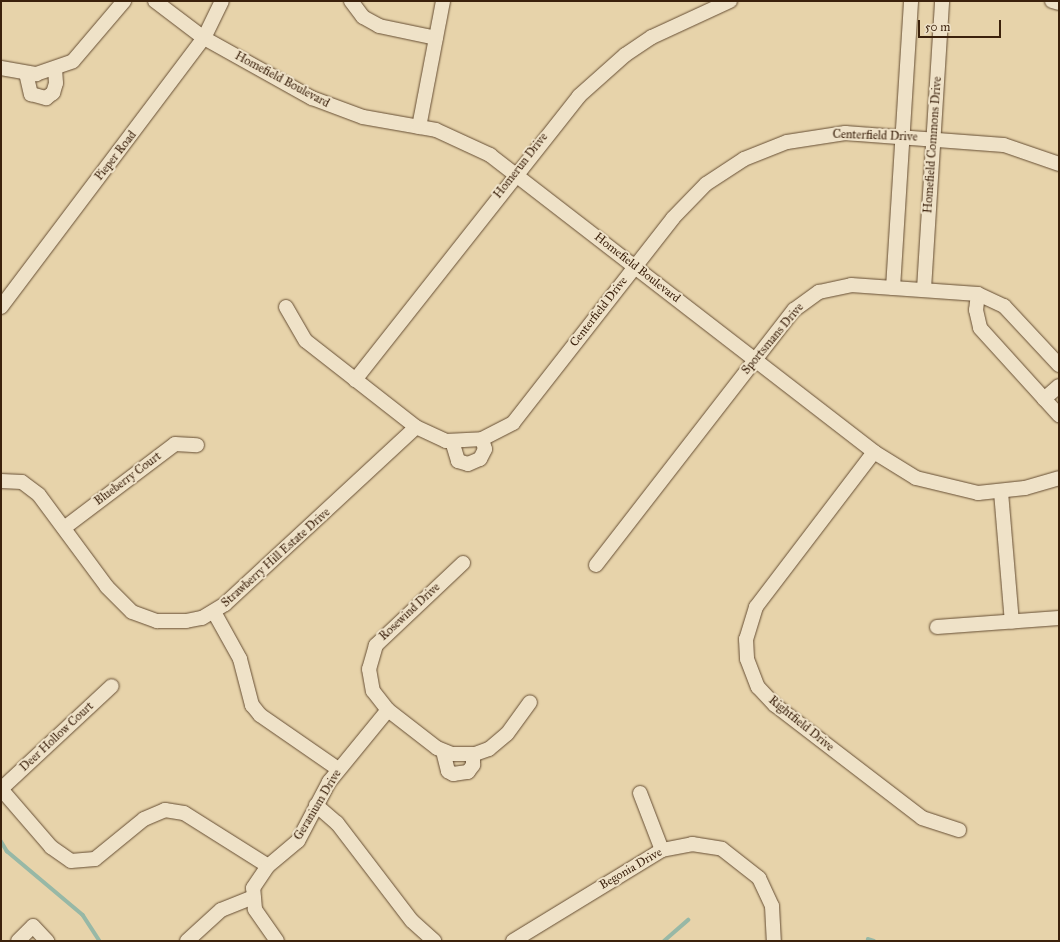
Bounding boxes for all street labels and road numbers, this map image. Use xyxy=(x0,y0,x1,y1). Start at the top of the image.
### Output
street label: Homefield Boulevard xyxy=(232,49,332,111)
street label: Homefield Commons Drive xyxy=(921,76,945,214)
street label: Centerfield Drive xyxy=(832,127,918,145)
street label: Pieper Road xyxy=(92,128,140,184)
street label: Homerun Drive xyxy=(491,130,551,202)
street label: Homefield Boulevard xyxy=(591,230,683,306)
street label: Centerfield Drive xyxy=(567,274,631,350)
street label: Sportsmans Drive xyxy=(739,300,807,378)
street label: Blueberry Court xyxy=(92,449,164,509)
street label: Strawberry Hill Estate Drive xyxy=(219,505,333,611)
street label: Rosewind Drive xyxy=(377,580,443,644)
street label: Rightfield Drive xyxy=(765,693,837,755)
street label: Deer Hollow Court xyxy=(17,699,97,775)
street label: Geranium Drive xyxy=(291,767,345,843)
street label: Begonia Drive xyxy=(597,845,665,893)

